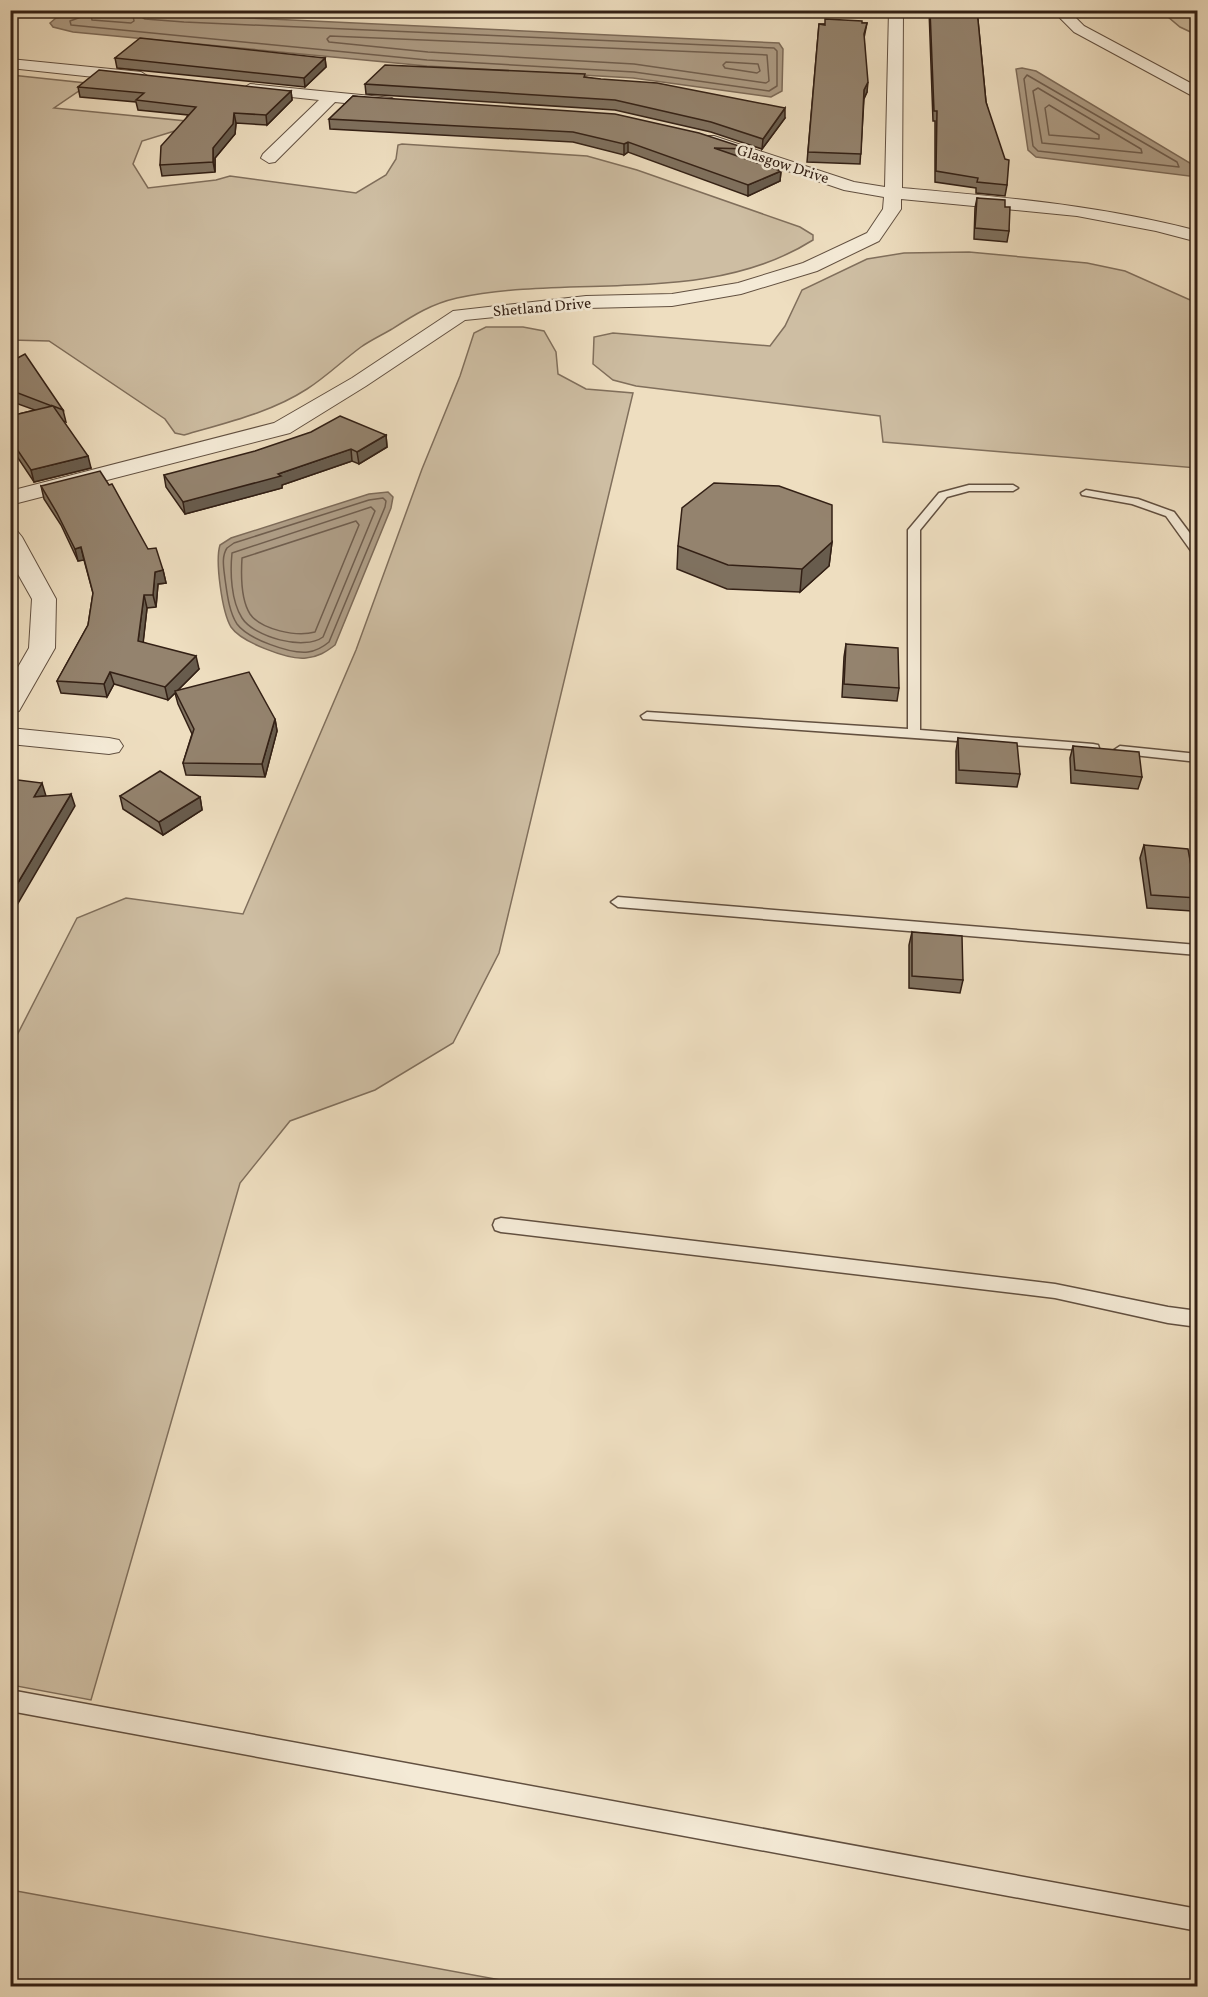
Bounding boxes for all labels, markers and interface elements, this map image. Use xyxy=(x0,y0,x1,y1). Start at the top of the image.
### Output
street label: Glasgow Drive xyxy=(734,141,831,190)
street label: Shetland Drive xyxy=(492,294,592,323)

